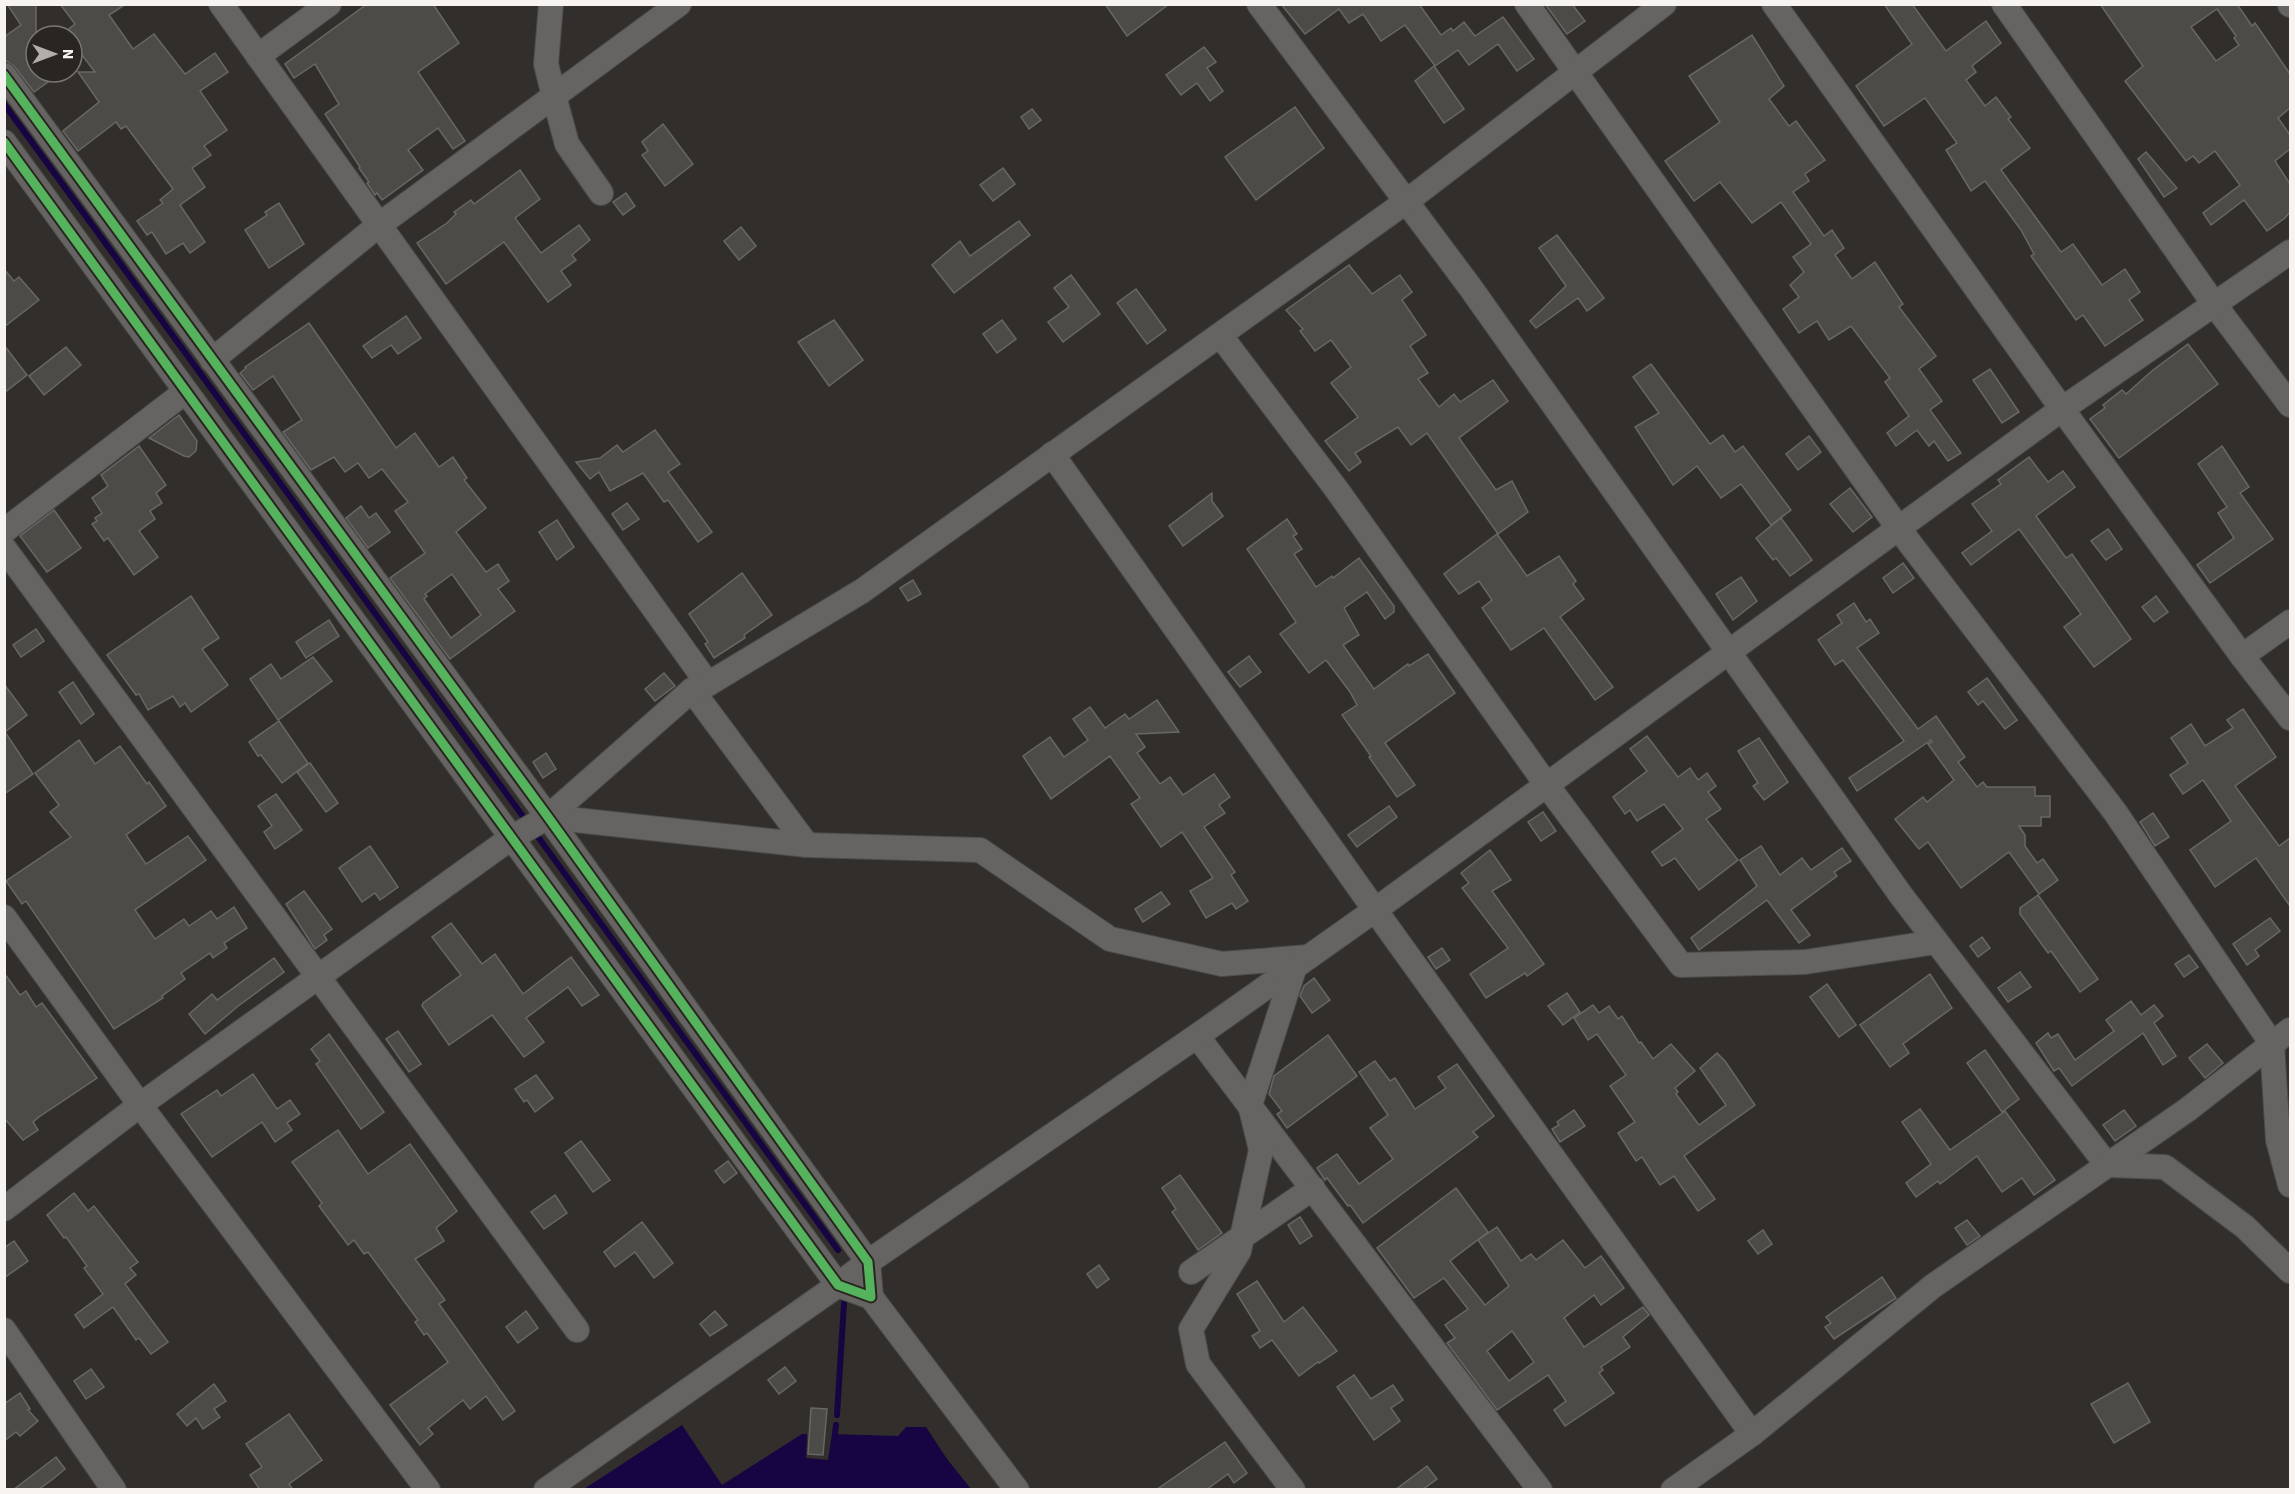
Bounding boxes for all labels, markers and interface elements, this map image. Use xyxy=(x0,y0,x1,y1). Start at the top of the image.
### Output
north arrow xyxy=(24,24,84,84)
text: N xyxy=(57,49,79,59)

